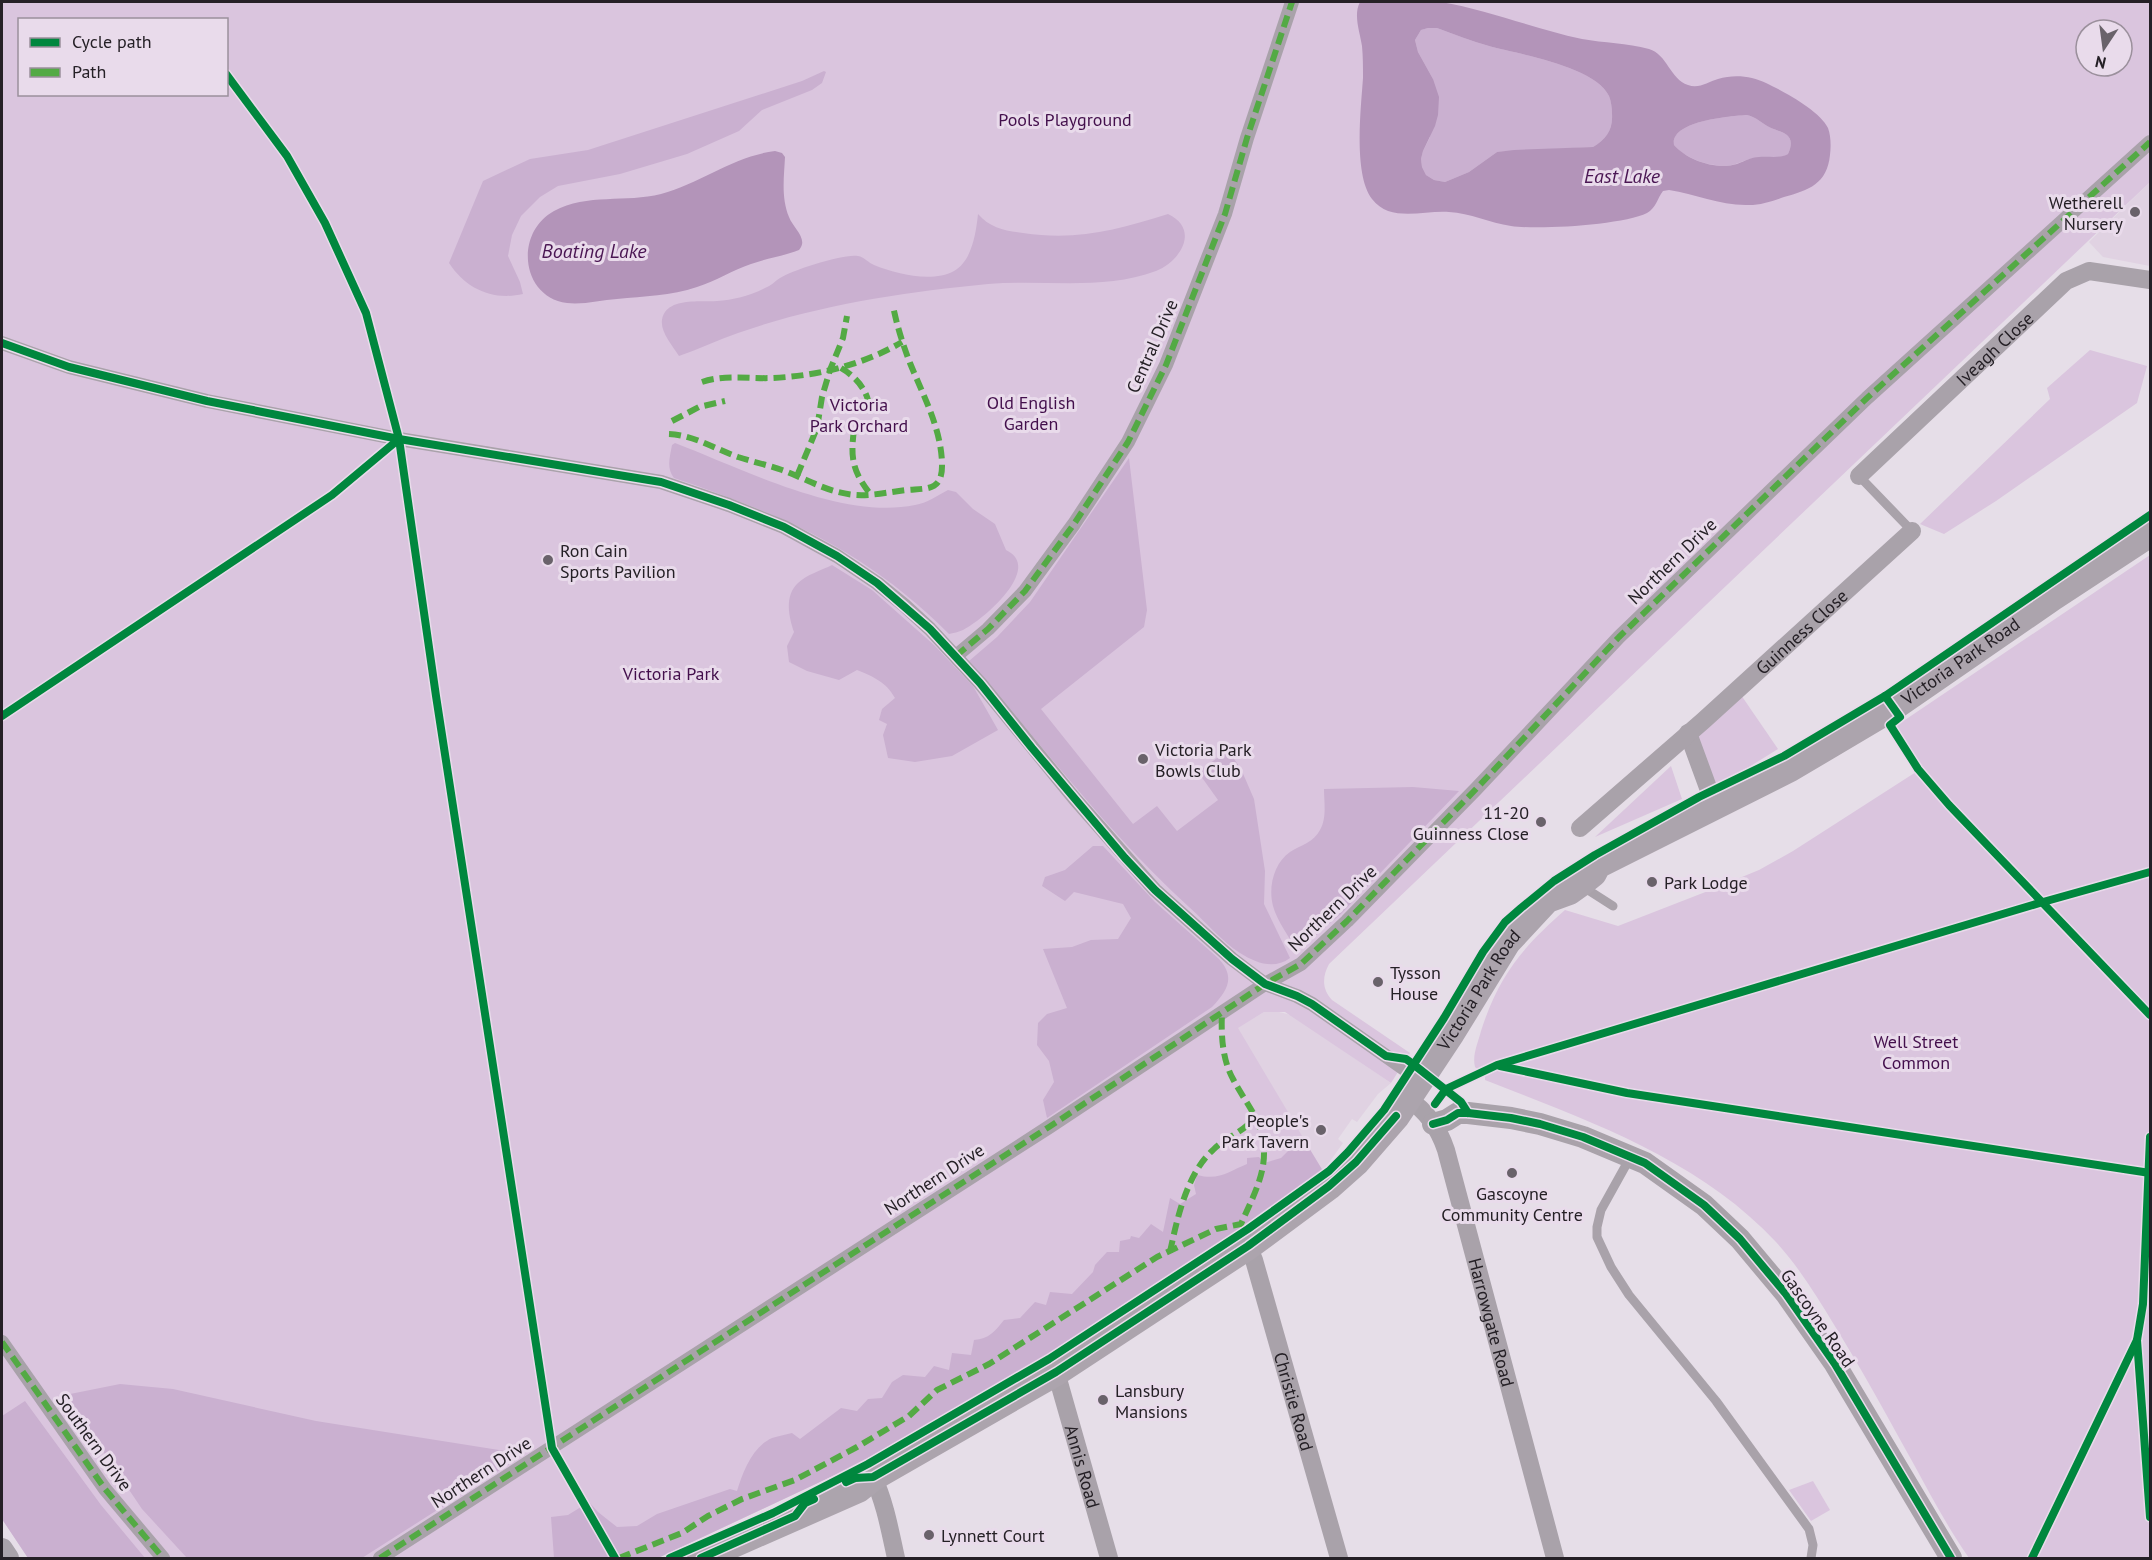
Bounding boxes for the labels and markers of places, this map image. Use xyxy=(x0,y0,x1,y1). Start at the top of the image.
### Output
place label: Wetherell Nursery xyxy=(2049,191,2124,235)
marker: Wetherell Nursery xyxy=(2128,205,2142,219)
place label: Ron Cain Sports Pavilion xyxy=(560,539,676,583)
marker: Ron Cain Sports Pavilion xyxy=(541,553,555,567)
place label: Victoria Park Bowls Club xyxy=(1154,738,1252,782)
marker: Victoria Park Bowls Club xyxy=(1136,752,1150,766)
place label: 11-20 Guinness Close xyxy=(1413,801,1529,845)
marker: 11-20 Guinness Close xyxy=(1534,815,1548,829)
place label: Park Lodge xyxy=(1664,871,1748,894)
marker: Park Lodge xyxy=(1645,875,1659,889)
place label: Tysson House xyxy=(1390,961,1441,1005)
marker: Tysson House xyxy=(1371,975,1385,989)
place label: People's Park Tavern xyxy=(1222,1109,1309,1153)
marker: People's Park Tavern xyxy=(1314,1123,1328,1137)
marker: Gascoyne Community Centre xyxy=(1505,1166,1519,1180)
place label: Gascoyne Community Centre xyxy=(1441,1182,1583,1226)
place label: Lansbury Mansions xyxy=(1115,1379,1188,1423)
marker: Lansbury Mansions xyxy=(1096,1393,1110,1407)
place label: Lynnett Court xyxy=(941,1524,1045,1547)
marker: Lynnett Court xyxy=(922,1528,936,1542)

